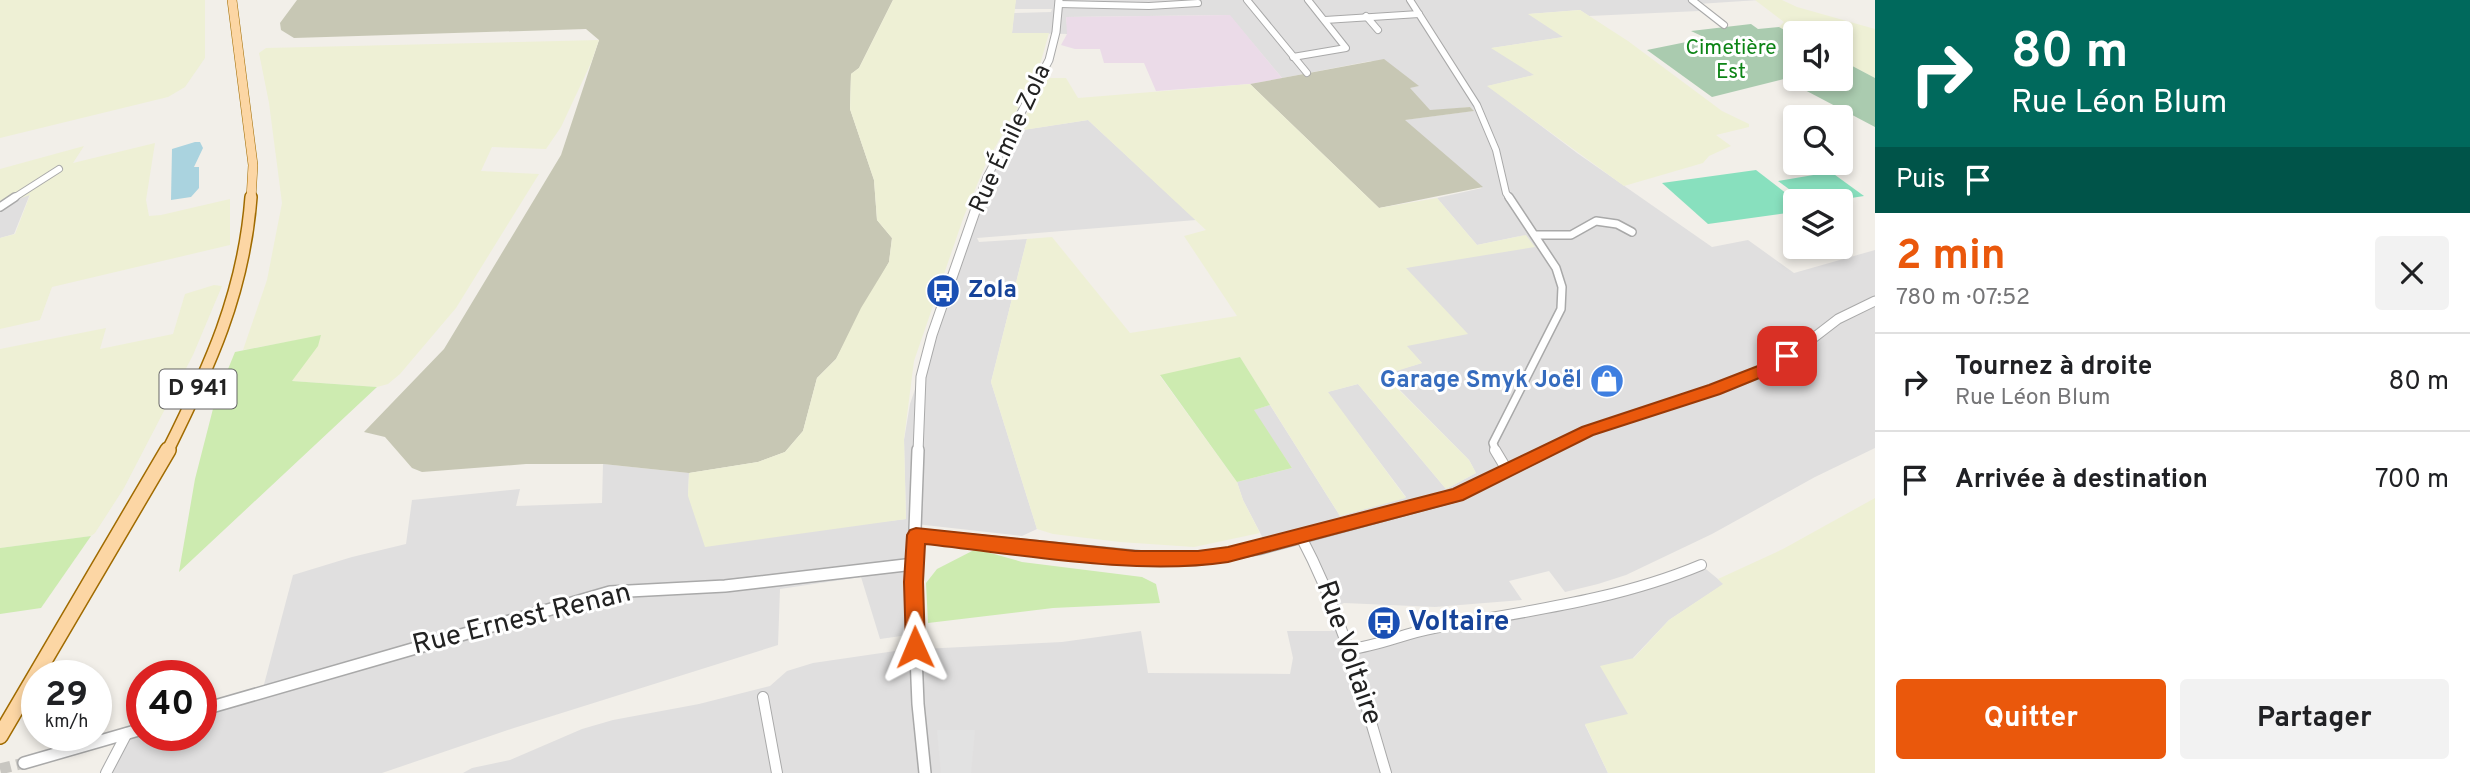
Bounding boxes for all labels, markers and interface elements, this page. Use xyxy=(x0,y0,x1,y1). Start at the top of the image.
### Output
map controls xyxy=(1783,21,1853,259)
button: sound xyxy=(1783,21,1853,91)
text: 80 m xyxy=(2011,23,2128,85)
icon: right xyxy=(1896,28,1987,119)
park label: Cimetière Est xyxy=(1685,35,1777,86)
street label: Rue Émile Zola xyxy=(962,59,1059,218)
text: Rue Léon Blum xyxy=(2011,84,2227,124)
button: search xyxy=(1783,105,1853,175)
icon: arrive xyxy=(1959,161,1997,199)
text: Puis xyxy=(1896,164,1945,197)
button: layers xyxy=(1783,189,1853,259)
text: 2 min xyxy=(1896,231,2006,284)
button: close xyxy=(2375,236,2449,310)
bus stop icon: Zola xyxy=(924,272,962,310)
place label: Zola xyxy=(968,276,1017,306)
text: 780 m · 07:52 xyxy=(1896,284,2030,313)
pin xyxy=(1757,326,1817,386)
icon: arrive xyxy=(1768,337,1806,375)
text: Tournez à droite xyxy=(1955,351,2152,384)
shop icon: Garage Smyk Joël xyxy=(1588,362,1626,400)
icon: right xyxy=(1896,363,1934,401)
place label: Garage Smyk Joël xyxy=(1380,366,1582,396)
text: 80 m xyxy=(2389,366,2449,399)
road number: D 941 xyxy=(160,370,236,408)
text: Rue Léon Blum xyxy=(1955,384,2111,413)
icon: arrive xyxy=(1896,461,1934,499)
text: Arrivée à destination xyxy=(1955,464,2208,497)
text: 700 m xyxy=(2375,464,2449,497)
street label: Rue Ernest Renan xyxy=(409,575,635,665)
street label: Rue Voltaire xyxy=(1307,576,1389,730)
bus stop icon: Voltaire xyxy=(1365,604,1403,642)
place label: Voltaire xyxy=(1408,605,1509,641)
position arrow xyxy=(878,610,952,684)
speed limit sign: 40 xyxy=(126,660,217,751)
text: 29 xyxy=(45,674,88,718)
button: Quitter xyxy=(1896,679,2166,759)
button: Partager xyxy=(2180,679,2449,759)
text: km/h xyxy=(45,711,88,734)

